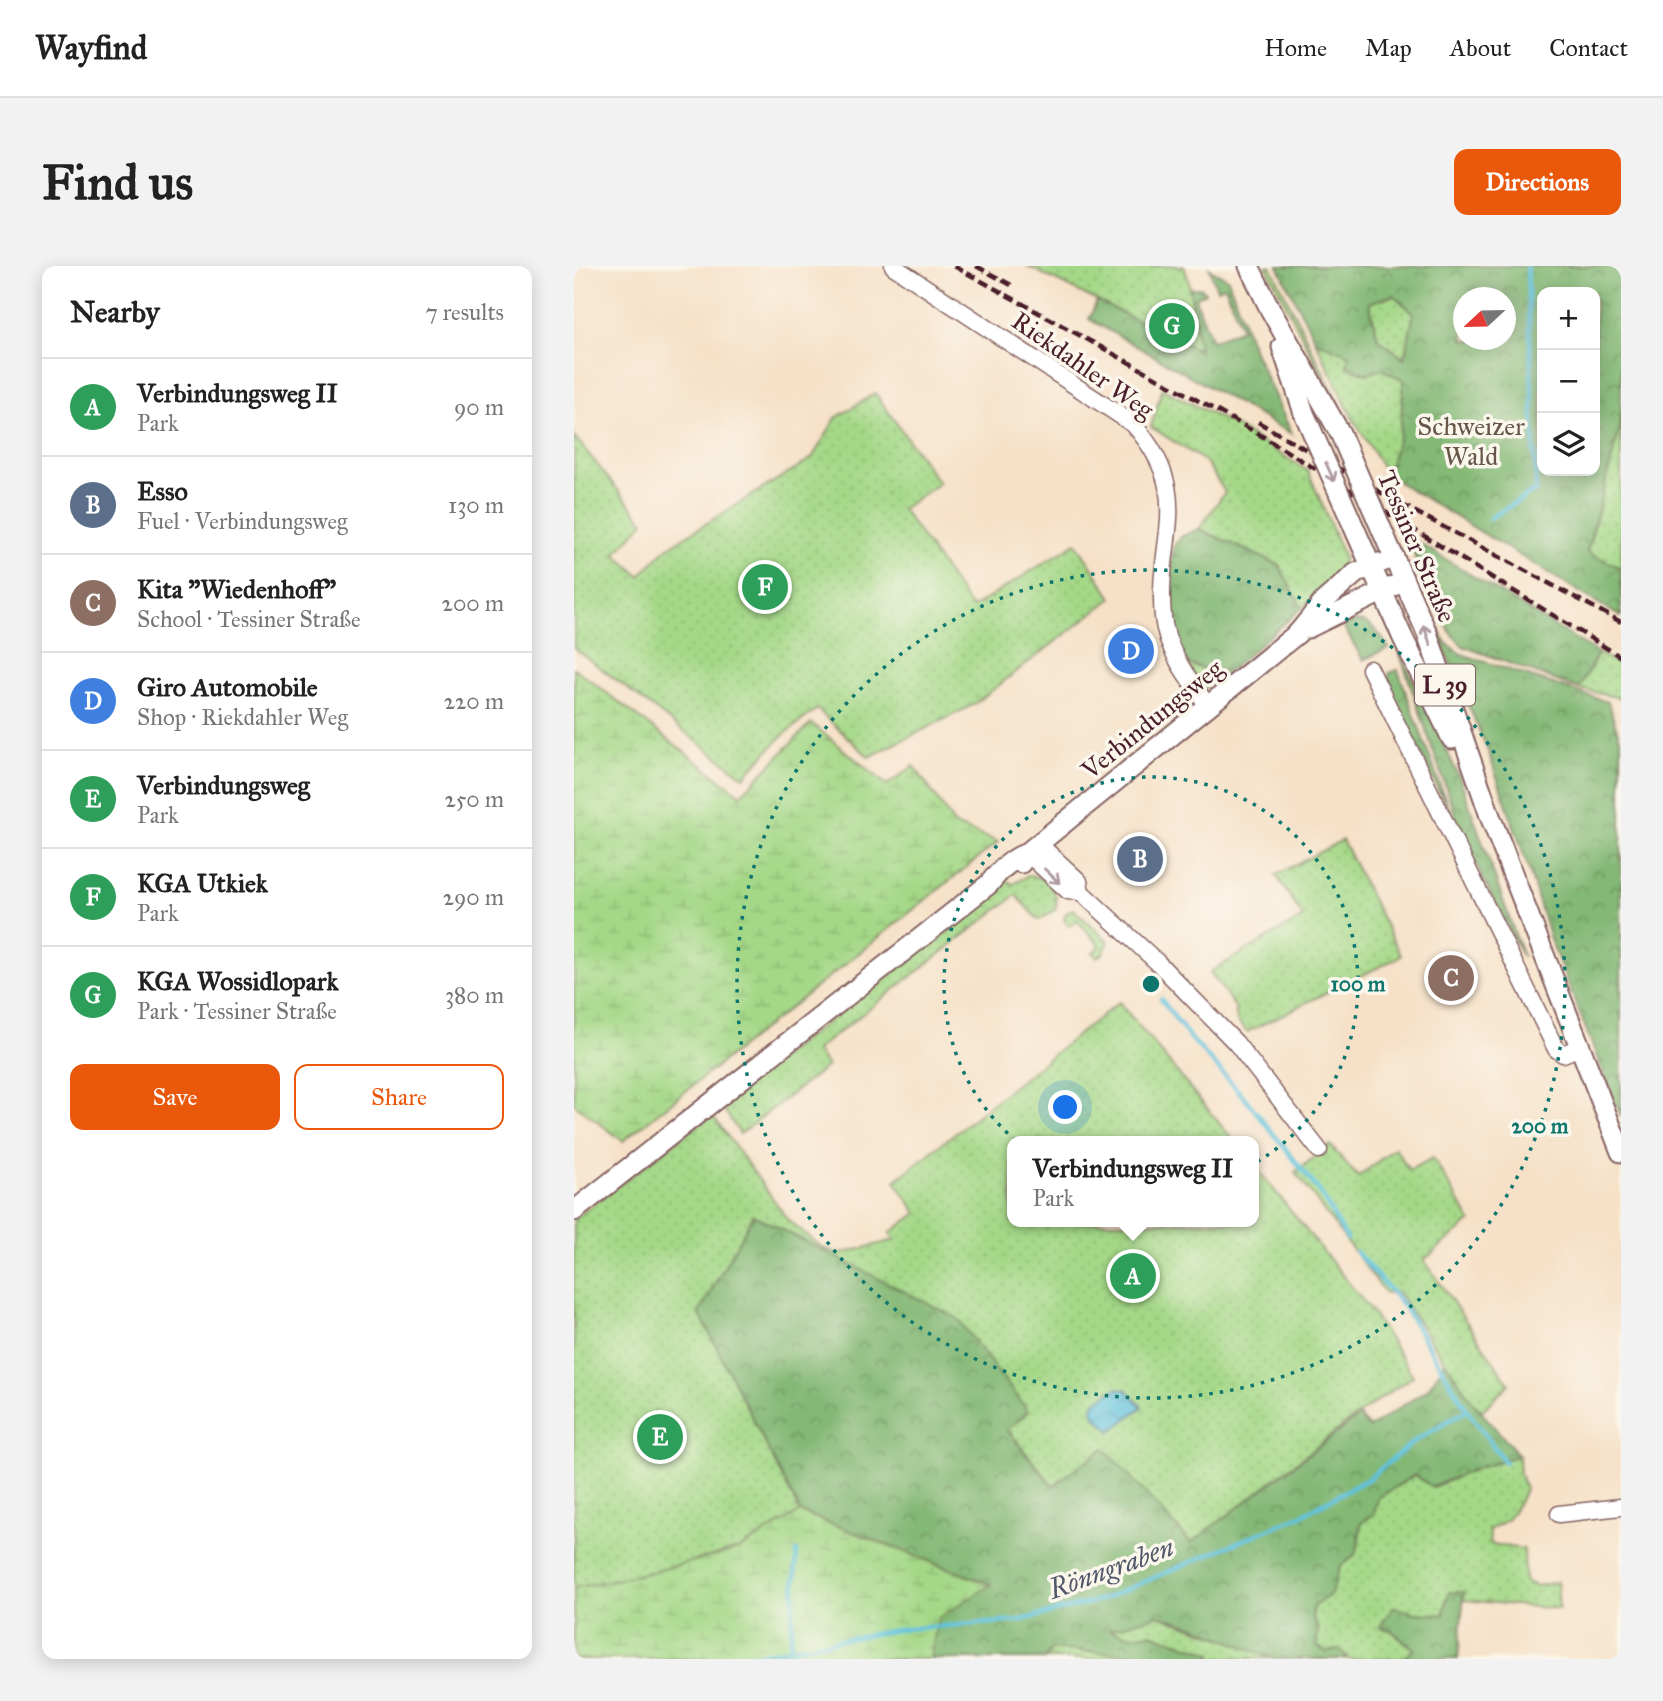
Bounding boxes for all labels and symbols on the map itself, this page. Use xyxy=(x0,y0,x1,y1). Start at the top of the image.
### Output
north arrow xyxy=(1453,287,1516,350)
pin: G xyxy=(1149,300,1195,352)
street label: Riekdahler Weg xyxy=(1006,304,1161,426)
park label: Schweizer Wald xyxy=(1417,410,1525,472)
one-way arrow xyxy=(1324,461,1337,483)
street label: Tessiner Straße xyxy=(1371,465,1463,627)
pin: F xyxy=(742,561,788,613)
pin: D xyxy=(1108,625,1154,677)
one-way arrow xyxy=(1420,625,1433,647)
street label: Verbindungsweg xyxy=(1074,652,1230,786)
road number: L 39 xyxy=(1415,664,1475,706)
pin: B xyxy=(1117,833,1163,885)
one-way arrow xyxy=(1043,868,1060,885)
pin: C xyxy=(1428,952,1474,1004)
text: 100 m xyxy=(1331,971,1386,997)
centre of rings xyxy=(1139,972,1163,996)
your location xyxy=(1048,1090,1082,1124)
text: 200 m xyxy=(1512,1113,1569,1139)
pin: A xyxy=(1110,1250,1156,1302)
pin: E xyxy=(637,1411,683,1463)
water label: Rönngraben xyxy=(1043,1529,1179,1607)

